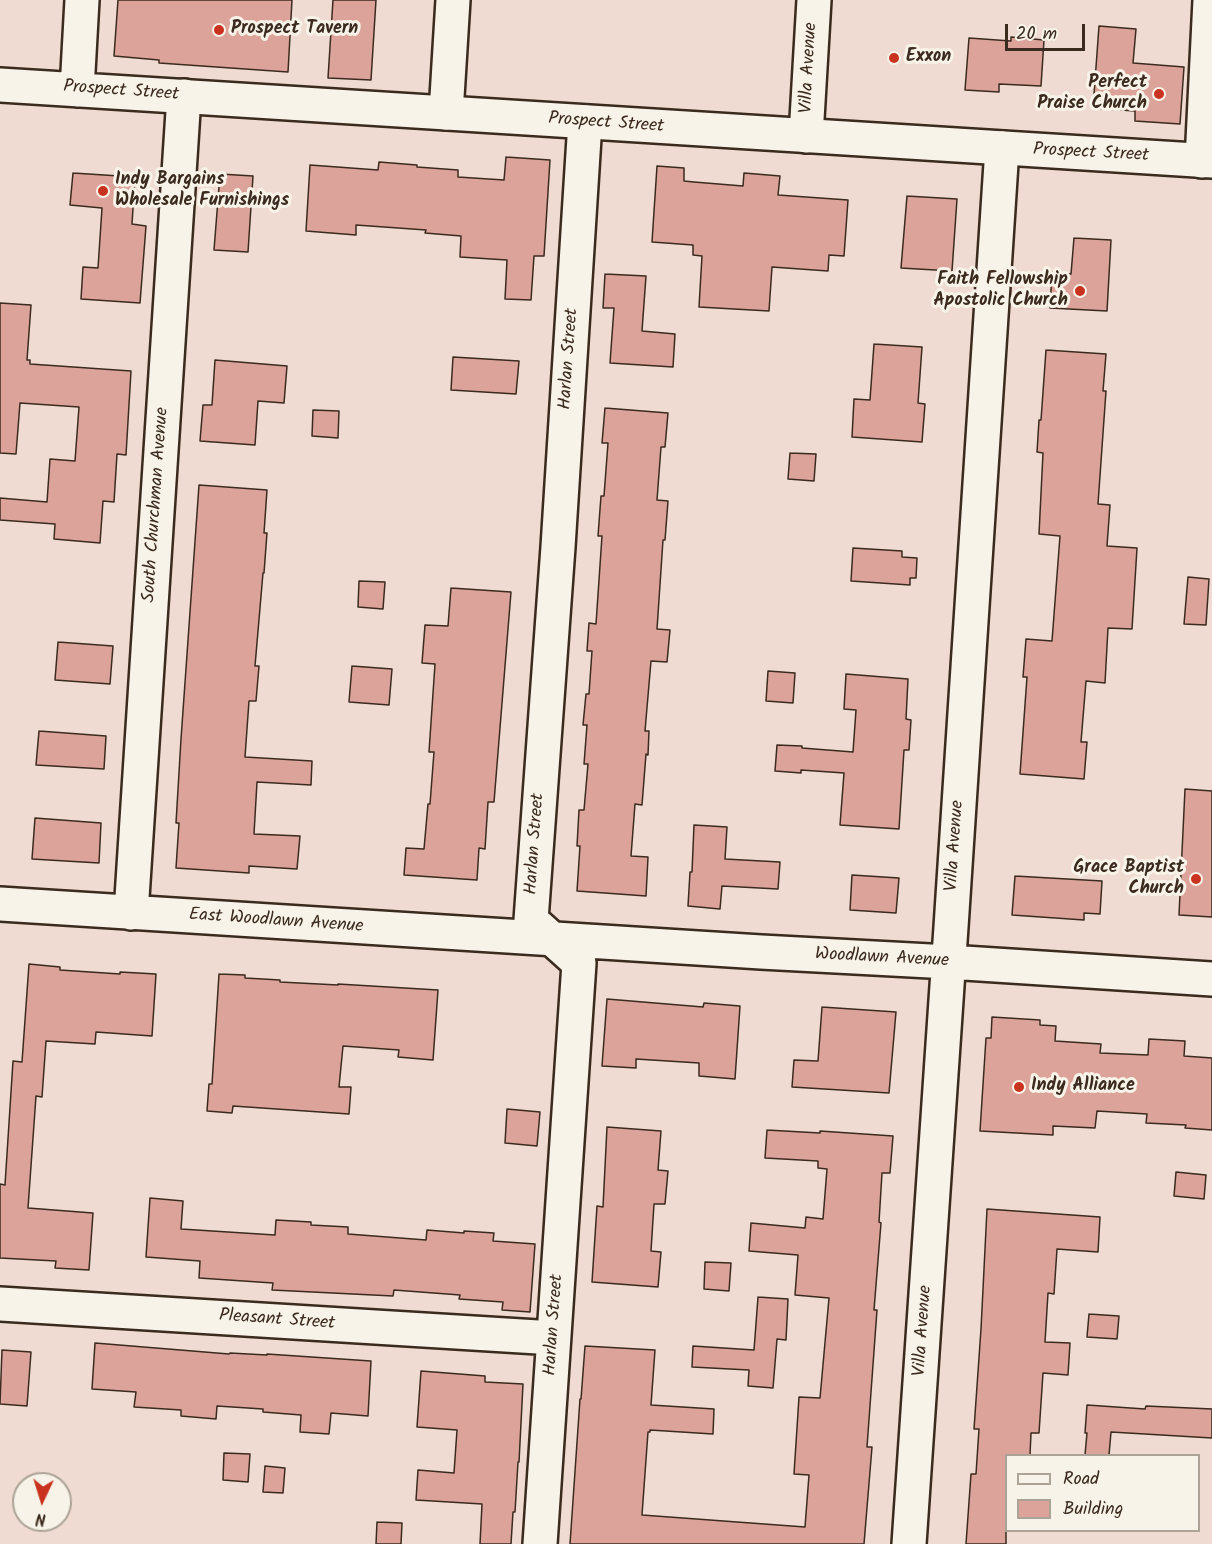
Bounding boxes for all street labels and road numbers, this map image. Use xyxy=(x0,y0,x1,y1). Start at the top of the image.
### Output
street label: Villa Avenue xyxy=(797,22,823,114)
street label: Prospect Street xyxy=(62,77,180,107)
street label: Prospect Street xyxy=(547,109,665,139)
street label: Prospect Street xyxy=(1032,140,1150,168)
street label: Harlan Street xyxy=(556,307,584,411)
street label: South Churchman Avenue xyxy=(139,407,175,603)
street label: Harlan Street xyxy=(522,792,550,896)
street label: Villa Avenue xyxy=(942,800,970,892)
street label: East Woodlawn Avenue xyxy=(188,905,364,939)
street label: Woodlawn Avenue xyxy=(814,945,950,973)
street label: Harlan Street xyxy=(541,1273,569,1377)
street label: Villa Avenue xyxy=(910,1285,938,1377)
street label: Pleasant Street xyxy=(218,1306,336,1336)

